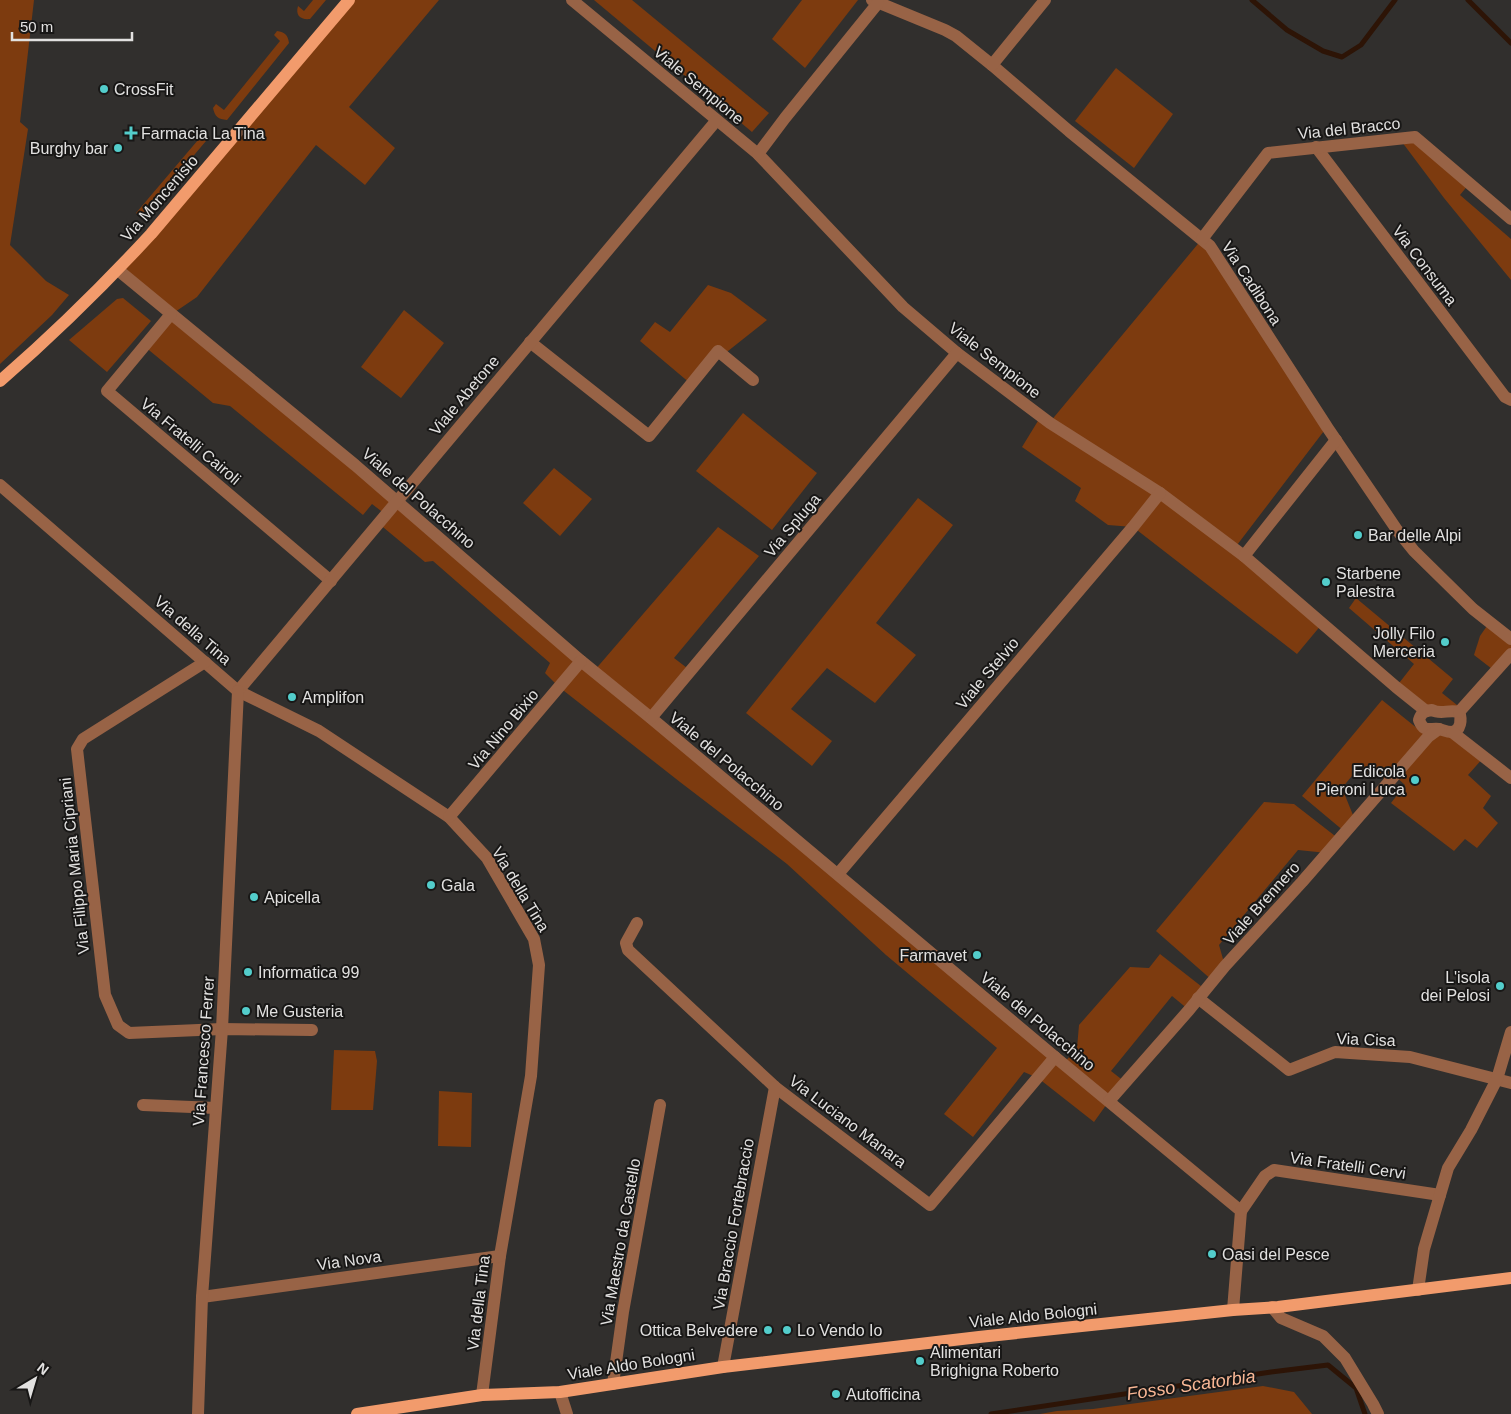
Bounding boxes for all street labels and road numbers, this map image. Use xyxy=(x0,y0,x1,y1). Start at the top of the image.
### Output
street label: Viale Sempione xyxy=(650,43,747,128)
street label: Via del Bracco xyxy=(1297,115,1401,142)
street label: Via Moncenisio xyxy=(117,152,201,245)
street label: Via Consuma xyxy=(1389,222,1460,309)
street label: Via Cadibona xyxy=(1218,238,1285,328)
street label: Viale Sempione xyxy=(945,319,1044,402)
street label: Viale Abetone xyxy=(426,352,503,439)
street label: Via Fratelli Cairoli xyxy=(137,395,244,488)
street label: Viale del Polacchino xyxy=(359,445,479,552)
street label: Via Spluga xyxy=(761,490,824,560)
street label: Via della Tina xyxy=(151,593,234,668)
street label: Viale Stelvio xyxy=(953,634,1022,712)
street label: Via Nino Bixio xyxy=(465,686,542,773)
street label: Viale del Polacchino xyxy=(666,709,787,814)
street label: Via Filippo Maria Cipriani xyxy=(57,777,92,955)
street label: Via della Tina xyxy=(489,844,553,935)
street label: Viale Brennero xyxy=(1220,858,1303,948)
street label: Viale del Polacchino xyxy=(977,969,1098,1074)
street label: Via Francesco Ferrer xyxy=(190,975,217,1126)
street label: Via Cisa xyxy=(1336,1030,1396,1049)
street label: Via Luciano Manara xyxy=(786,1072,910,1171)
street label: Via Braccio Fortebraccio xyxy=(710,1137,757,1311)
street label: Via Fratelli Cervi xyxy=(1289,1149,1407,1182)
street label: Via Maestro da Castello xyxy=(597,1157,644,1327)
street label: Via Nova xyxy=(316,1248,382,1273)
street label: Via della Tina xyxy=(464,1254,493,1352)
street label: Viale Aldo Bologni xyxy=(968,1300,1098,1331)
street label: Viale Aldo Bologni xyxy=(566,1346,696,1383)

